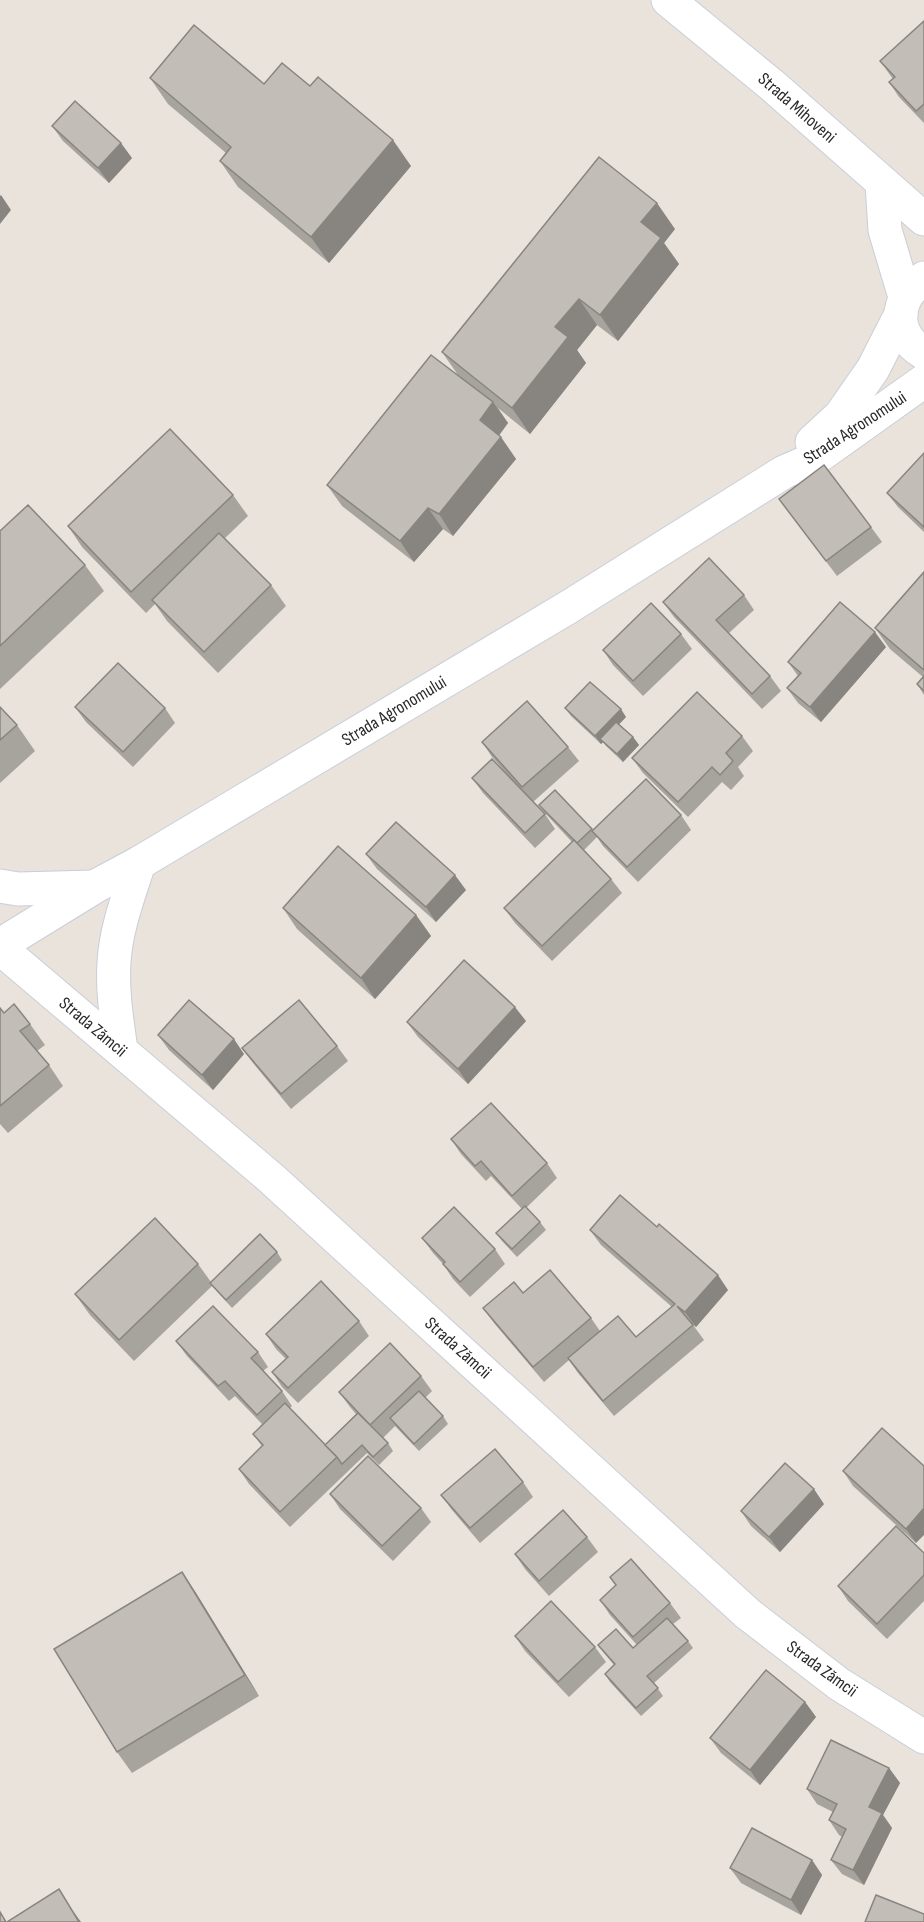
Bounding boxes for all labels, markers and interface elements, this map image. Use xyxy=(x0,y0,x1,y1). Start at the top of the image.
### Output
street label: Strada Mihoveni xyxy=(754,68,840,148)
street label: Strada Agronomului xyxy=(800,387,910,469)
street label: Strada Agronomului xyxy=(338,672,450,750)
street label: Strada Zămcii xyxy=(55,993,131,1061)
street label: Strada Zămcii xyxy=(421,1313,495,1383)
street label: Strada Zămcii xyxy=(783,1636,861,1702)

